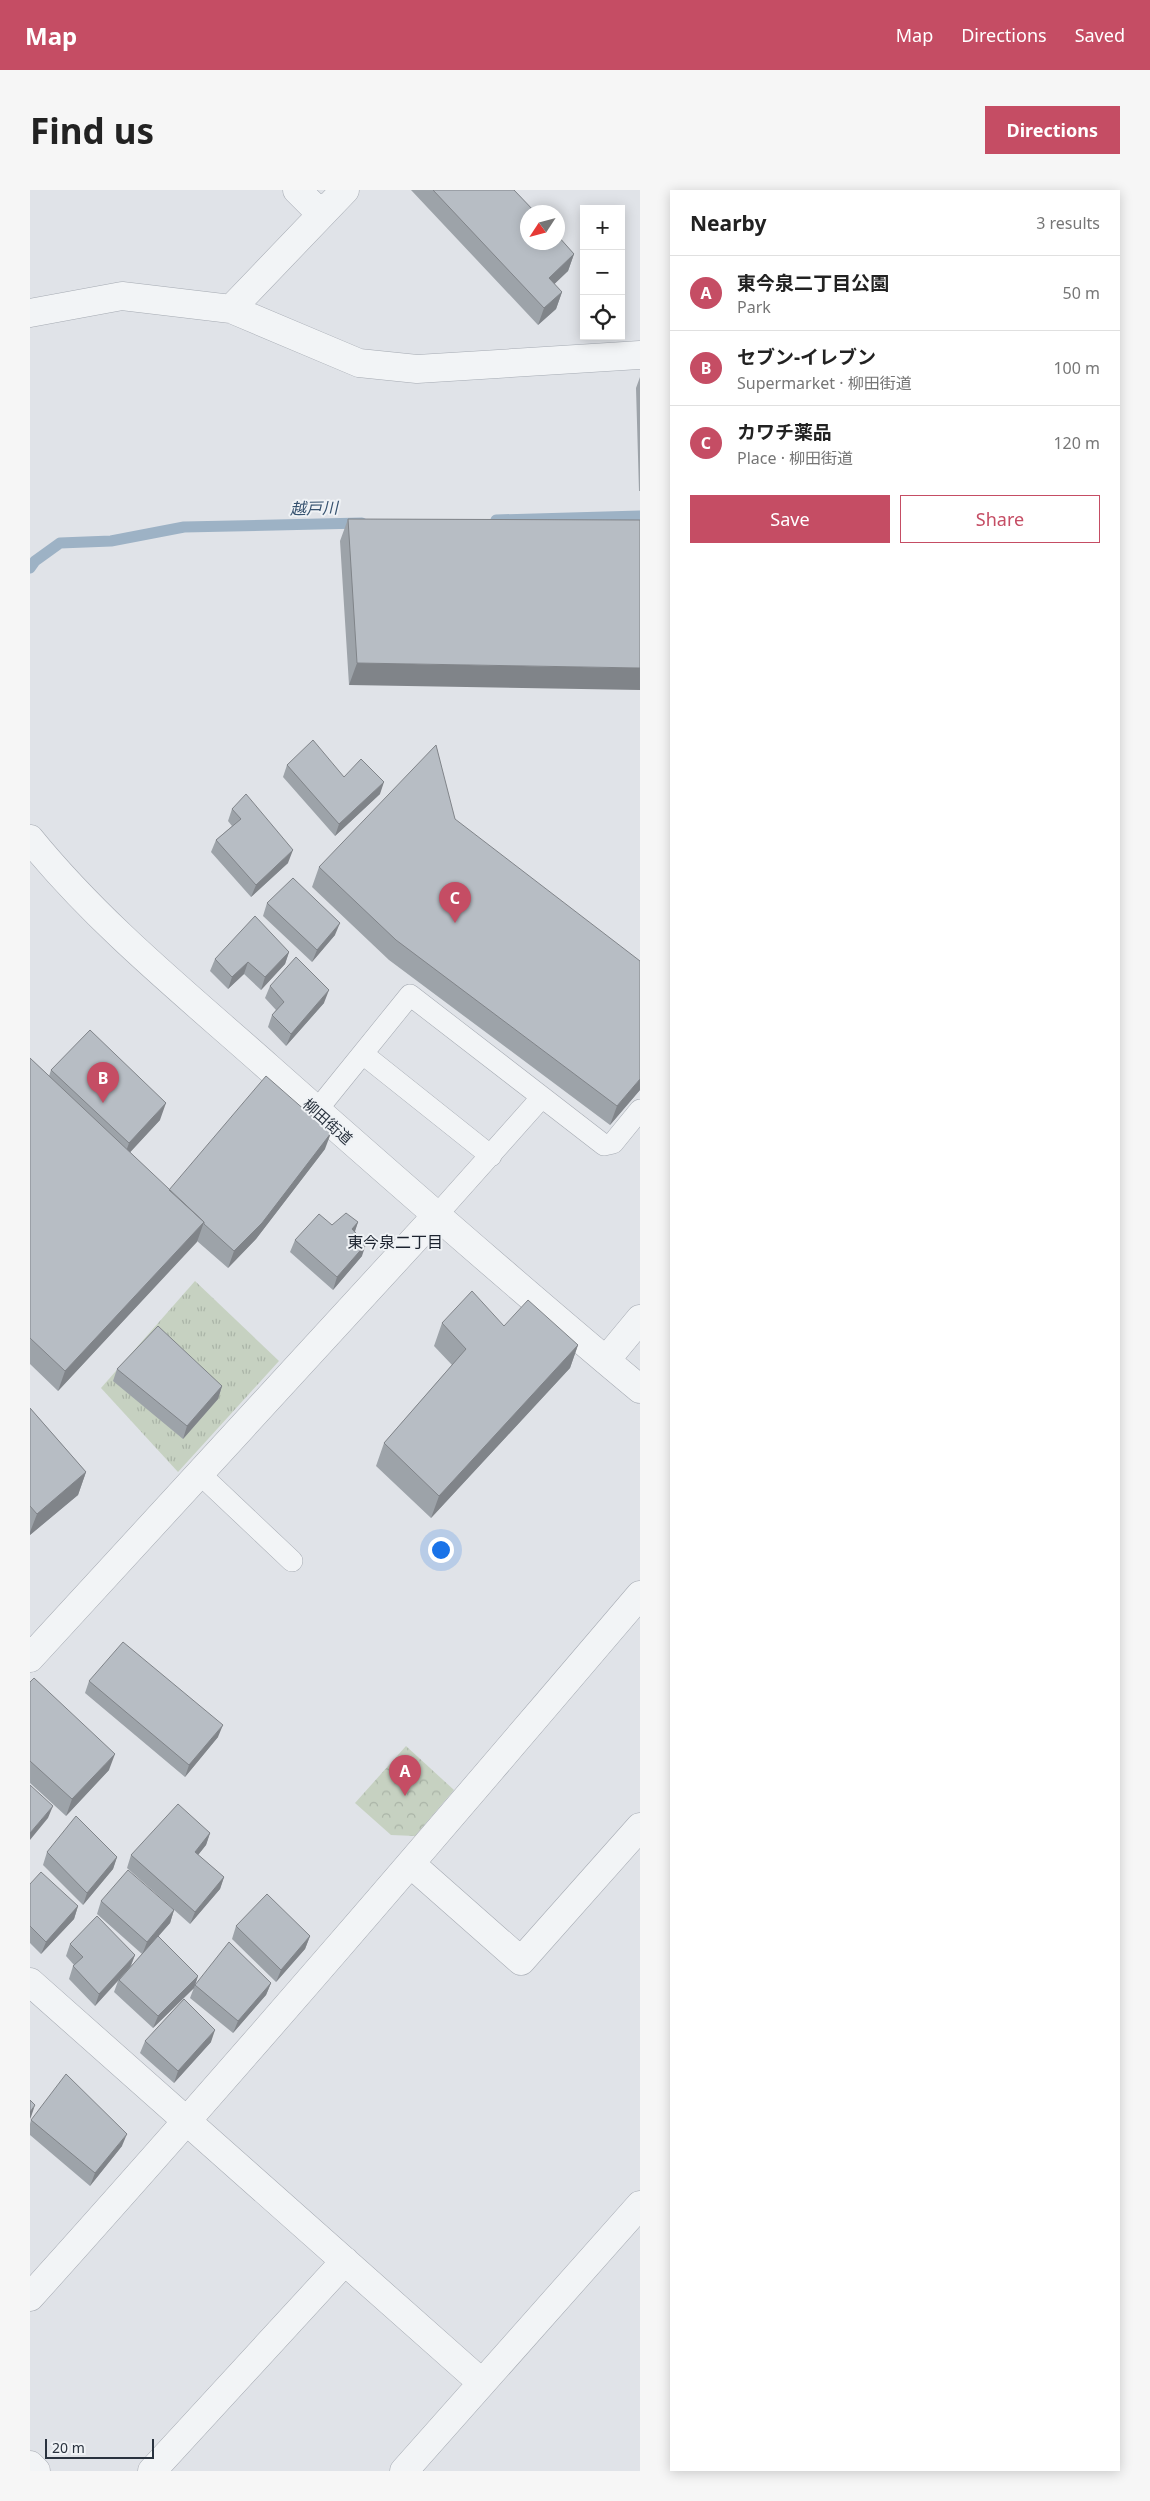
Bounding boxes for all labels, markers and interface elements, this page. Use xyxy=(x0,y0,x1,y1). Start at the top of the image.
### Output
text: Map xyxy=(25,19,77,52)
text: Map xyxy=(896,23,933,47)
text: Directions xyxy=(961,23,1047,47)
text: Saved xyxy=(1075,23,1125,47)
button: Directions xyxy=(985,106,1120,154)
text: Find us xyxy=(30,107,154,154)
north arrow xyxy=(520,205,565,250)
map controls xyxy=(580,205,625,340)
button: + xyxy=(580,205,625,250)
text: Nearby xyxy=(690,209,766,237)
text: 3 results xyxy=(1036,212,1100,234)
button: − xyxy=(580,250,625,295)
text: 東今泉二丁目公園 xyxy=(737,270,889,296)
text: A xyxy=(700,282,712,304)
text: 50 m xyxy=(1063,282,1100,304)
button: locate xyxy=(580,295,625,340)
text: Park xyxy=(737,296,771,318)
text: セブン-イレブン xyxy=(737,344,876,370)
text: B xyxy=(701,357,711,379)
text: 100 m xyxy=(1053,357,1100,379)
text: Supermarket · 柳田街道 xyxy=(737,372,912,394)
text: カワチ薬品 xyxy=(737,419,832,445)
text: C xyxy=(701,432,711,454)
text: 120 m xyxy=(1053,432,1100,454)
text: Place · 柳田街道 xyxy=(737,447,853,469)
button: Save xyxy=(690,495,890,543)
button: Share xyxy=(900,495,1100,543)
water label: 越戸川 xyxy=(290,497,340,519)
pin: C xyxy=(439,882,471,923)
pin: B xyxy=(87,1062,119,1103)
street label: 柳田街道 xyxy=(299,1093,357,1149)
district label: 東今泉二丁目 xyxy=(347,1231,443,1253)
your location xyxy=(428,1537,454,1563)
pin: A xyxy=(389,1755,421,1796)
scale bar xyxy=(45,2436,154,2459)
text: 20 m xyxy=(52,2438,85,2457)

